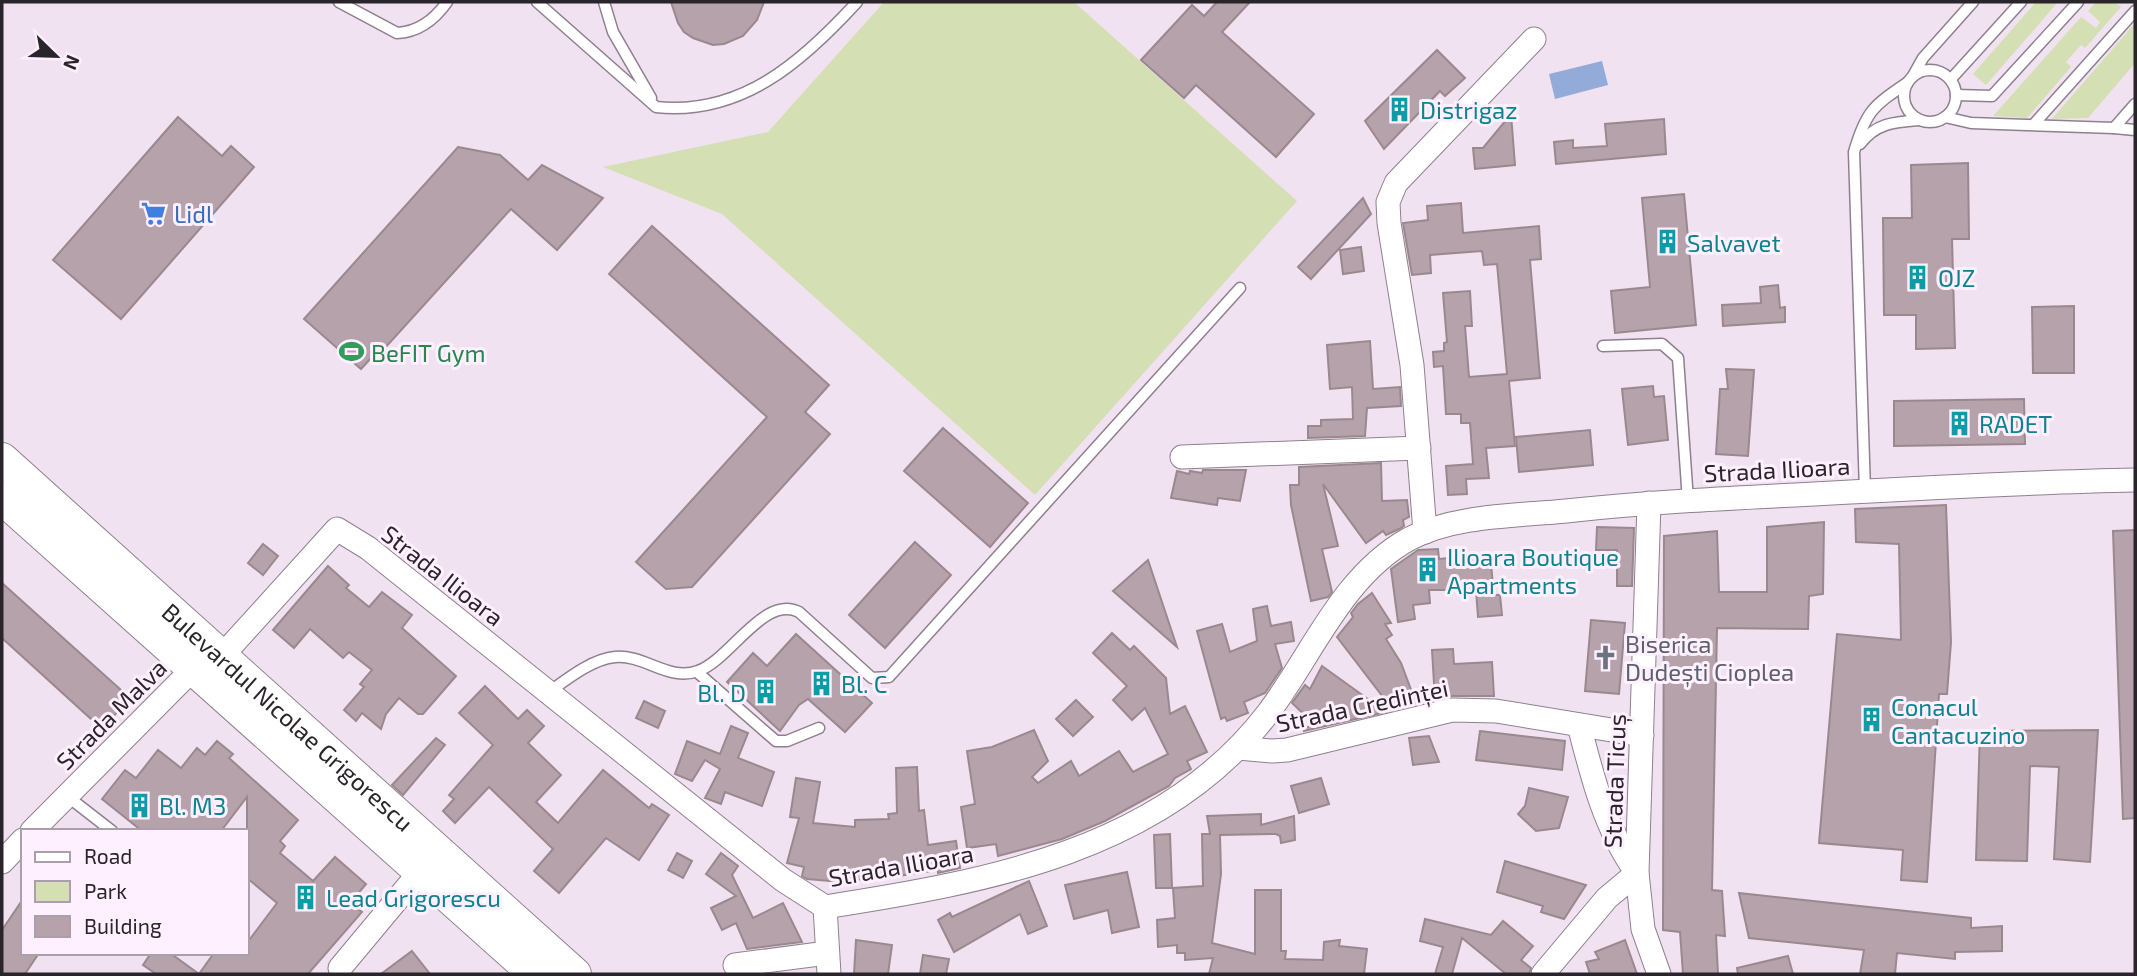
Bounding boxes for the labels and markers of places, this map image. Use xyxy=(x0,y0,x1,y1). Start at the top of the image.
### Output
building icon: Distrigaz xyxy=(1386,95,1414,123)
place label: Distrigaz xyxy=(1420,95,1518,124)
supermarket icon: Lidl xyxy=(140,199,168,227)
place label: Lidl xyxy=(174,199,213,228)
building icon: Salvavet xyxy=(1653,228,1681,256)
place label: Salvavet xyxy=(1687,228,1781,257)
building icon: OJZ xyxy=(1904,263,1932,291)
place label: OJZ xyxy=(1938,263,1975,292)
sports icon: BeFIT Gym xyxy=(337,338,365,366)
place label: BeFIT Gym xyxy=(371,338,486,367)
building icon: RADET xyxy=(1945,409,1973,437)
place label: RADET xyxy=(1979,409,2052,438)
place label: Ilioara Boutique Apartments xyxy=(1447,542,1619,599)
building icon: Ilioara Boutique Apartments xyxy=(1413,556,1441,584)
place label: Biserica Dudești Cioplea xyxy=(1625,629,1794,688)
church icon: Biserica Dudești Cioplea xyxy=(1591,643,1619,671)
building icon: Bl. C xyxy=(807,669,835,697)
place label: Bl. C xyxy=(841,669,888,698)
place label: Bl. D xyxy=(697,678,746,707)
building icon: Bl. D xyxy=(752,678,780,706)
place label: Conacul Cantacuzino xyxy=(1891,692,2025,749)
building icon: Conacul Cantacuzino xyxy=(1857,706,1885,734)
building icon: Bl. M3 xyxy=(125,791,153,819)
place label: Bl. M3 xyxy=(159,791,226,820)
building icon: Lead Grigorescu xyxy=(292,883,320,911)
place label: Lead Grigorescu xyxy=(326,883,501,912)

